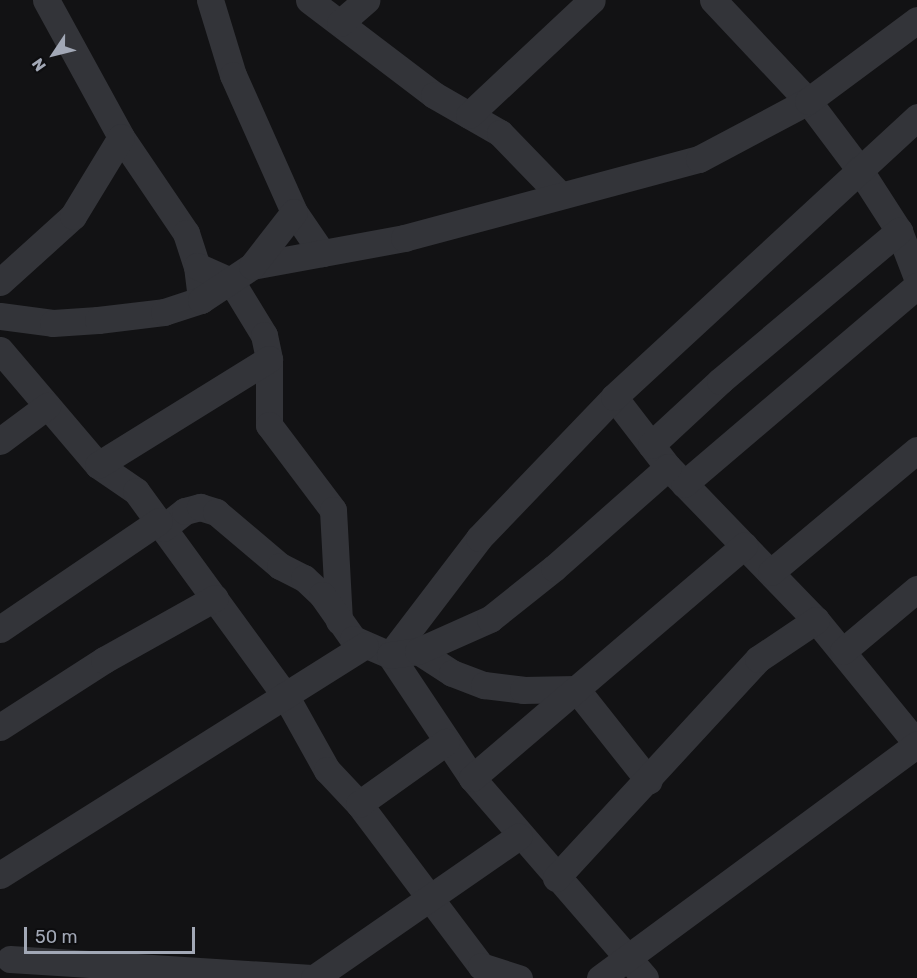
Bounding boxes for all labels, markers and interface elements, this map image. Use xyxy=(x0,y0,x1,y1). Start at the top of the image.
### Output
north arrow xyxy=(24,24,84,84)
text: N xyxy=(28,54,50,75)
scale bar xyxy=(27,915,198,953)
text: 50 m xyxy=(35,926,78,948)

